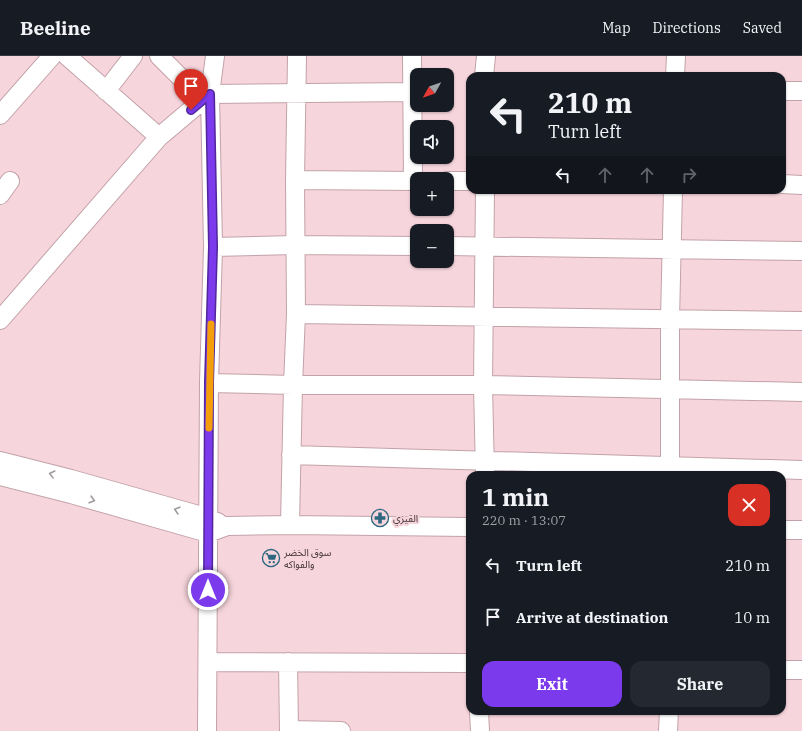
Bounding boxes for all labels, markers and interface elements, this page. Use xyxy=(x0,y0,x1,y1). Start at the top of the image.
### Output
text: Beeline xyxy=(20,16,91,40)
text: Map xyxy=(602,19,631,37)
text: Directions xyxy=(653,19,721,37)
text: Saved xyxy=(743,19,782,37)
north arrow xyxy=(410,68,454,112)
map controls xyxy=(410,68,454,268)
pin xyxy=(174,69,208,110)
icon: arrive xyxy=(180,75,202,97)
text: 210 m xyxy=(548,84,632,121)
icon: left xyxy=(482,88,534,140)
button: sound xyxy=(410,120,454,164)
text: Turn left xyxy=(548,120,622,143)
icon: left xyxy=(552,164,574,186)
icon: ahead xyxy=(594,164,616,186)
icon: ahead xyxy=(636,164,658,186)
icon: right xyxy=(678,164,700,186)
button: + xyxy=(410,172,454,216)
button: − xyxy=(410,224,454,268)
one-way arrow xyxy=(49,470,56,479)
text: 1 min xyxy=(482,481,549,513)
button: close xyxy=(728,484,770,526)
one-way arrow xyxy=(88,495,95,504)
one-way arrow xyxy=(174,506,181,515)
pharmacy icon: القيزي xyxy=(370,508,390,528)
place label: القيزي xyxy=(393,512,418,526)
text: 220 m · 13:07 xyxy=(482,512,566,529)
place label: سوق الخضر والفواكه xyxy=(283,546,332,571)
supermarket icon: سوق الخضر والفواكه xyxy=(261,548,281,568)
icon: left xyxy=(482,554,504,576)
text: Turn left xyxy=(516,556,582,575)
text: 210 m xyxy=(725,556,770,575)
position arrow xyxy=(187,569,229,611)
icon: arrive xyxy=(482,606,504,628)
text: Arrive at destination xyxy=(516,608,668,627)
text: 10 m xyxy=(734,608,770,627)
button: Exit xyxy=(482,661,622,707)
button: Share xyxy=(630,661,770,707)

